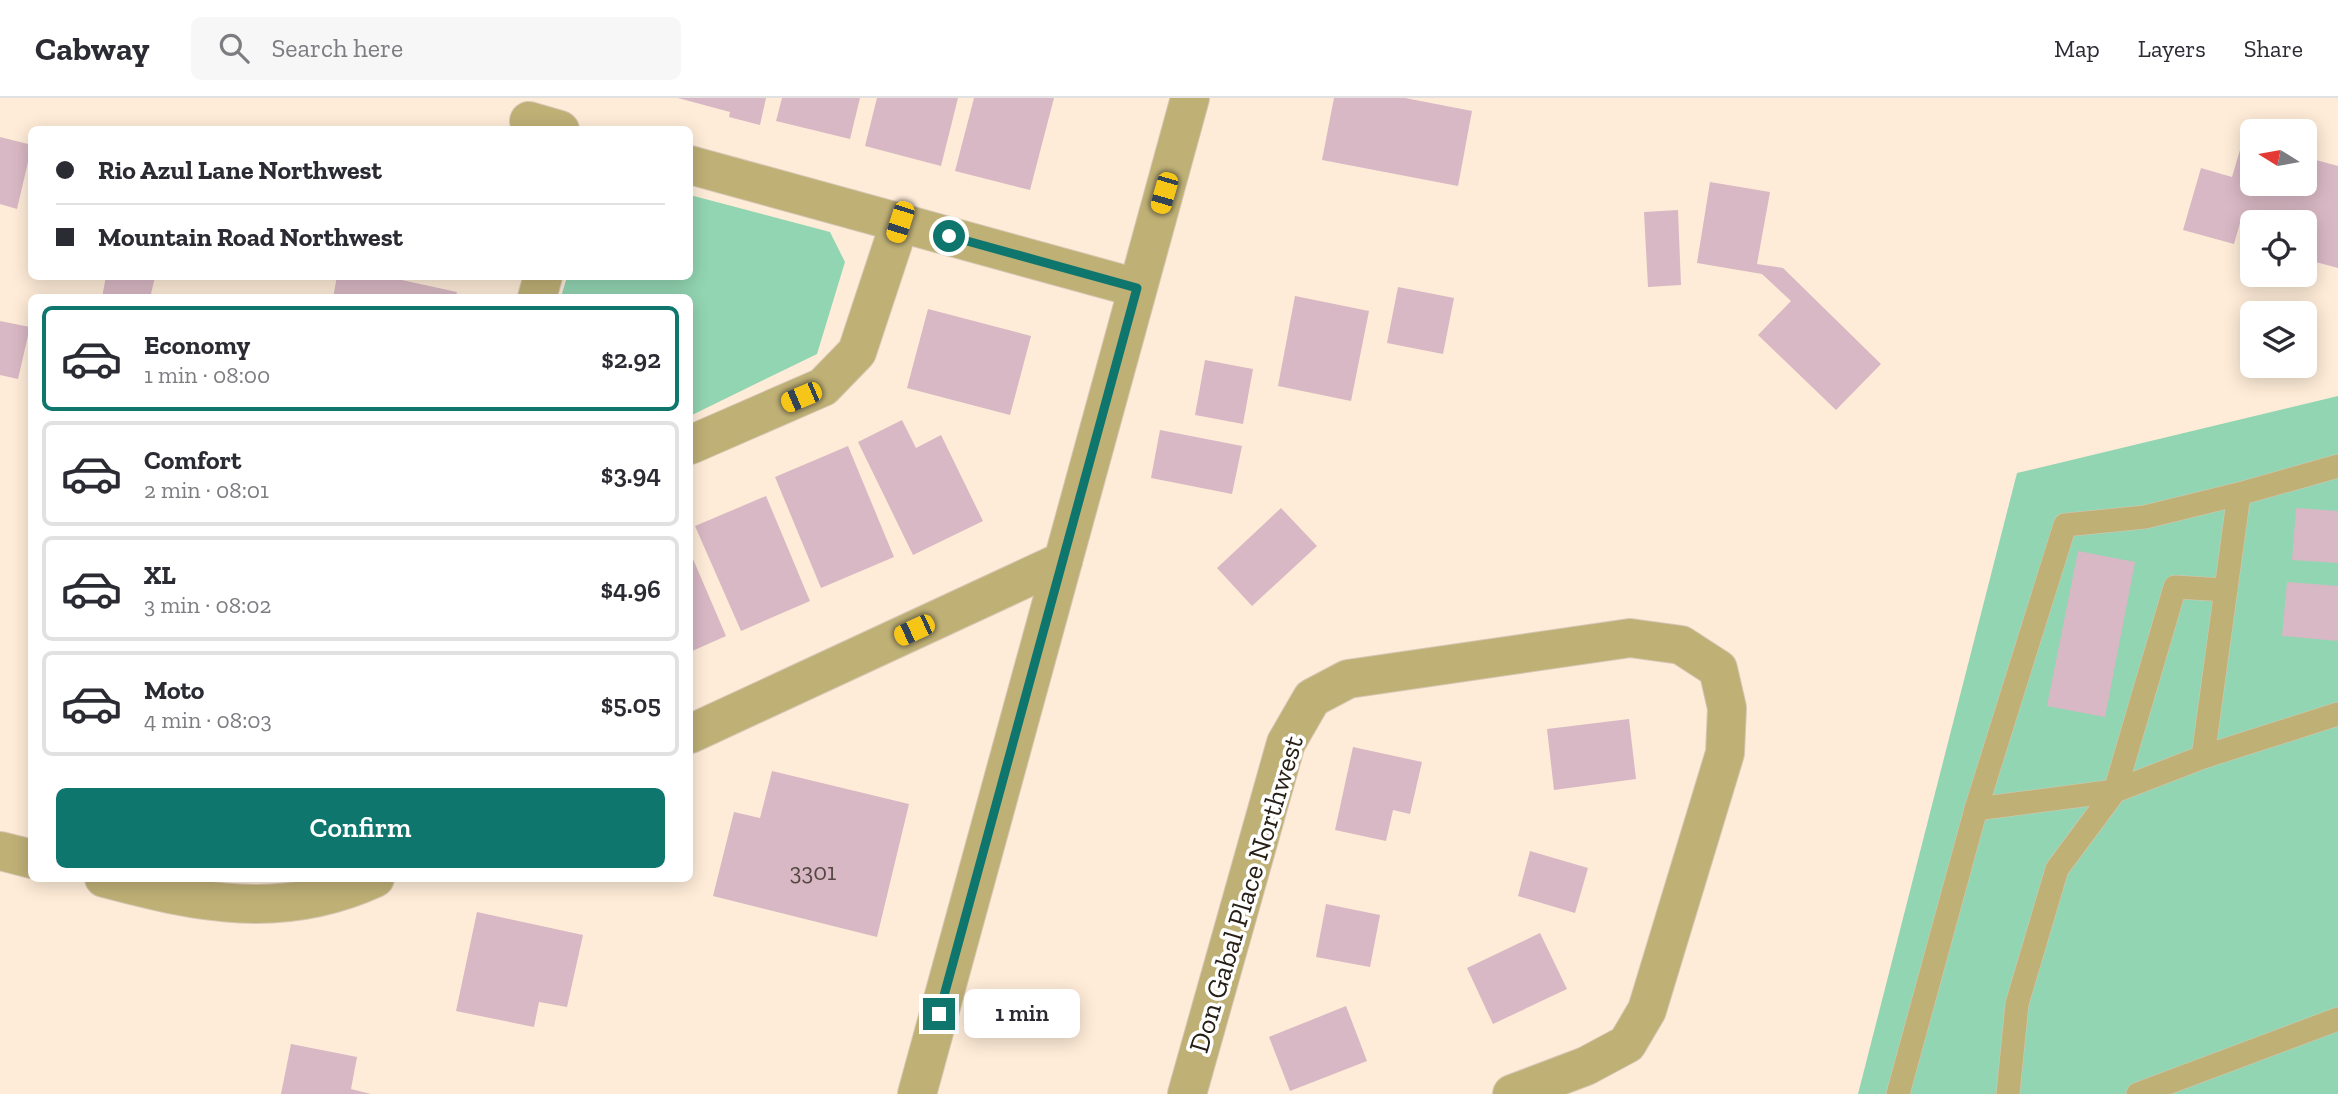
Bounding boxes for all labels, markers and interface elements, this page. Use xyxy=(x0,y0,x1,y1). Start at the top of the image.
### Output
search box xyxy=(191,17,681,80)
text: Cabway xyxy=(35,29,149,68)
icon: search xyxy=(215,29,253,67)
text: Search here xyxy=(271,32,403,64)
text: Map xyxy=(2054,34,2100,63)
text: Layers xyxy=(2138,34,2206,63)
text: Share xyxy=(2244,34,2303,63)
north arrow xyxy=(2240,119,2317,196)
map controls xyxy=(2240,119,2317,378)
text: Rio Azul Lane Northwest xyxy=(98,154,382,186)
car xyxy=(1149,170,1180,216)
car xyxy=(884,199,917,245)
button: locate xyxy=(2240,210,2317,287)
route start xyxy=(933,220,965,252)
text: Mountain Road Northwest xyxy=(98,221,403,253)
button: layers xyxy=(2240,301,2317,378)
icon: car xyxy=(60,327,123,390)
text: Economy xyxy=(144,329,250,361)
text: $2.92 xyxy=(601,343,661,375)
text: 1 min · 08:00 xyxy=(144,361,270,389)
car xyxy=(778,379,825,415)
icon: car xyxy=(60,442,123,505)
text: Comfort xyxy=(144,444,241,476)
text: $3.94 xyxy=(601,458,661,490)
text: 2 min · 08:01 xyxy=(144,476,269,504)
icon: car xyxy=(60,557,123,620)
text: XL xyxy=(144,559,176,591)
text: $4.96 xyxy=(600,573,661,605)
text: 3 min · 08:02 xyxy=(144,591,271,619)
car xyxy=(891,612,938,648)
icon: car xyxy=(60,672,123,735)
text: Moto xyxy=(144,674,204,706)
text: $5.05 xyxy=(601,688,661,720)
text: 4 min · 08:03 xyxy=(144,706,272,734)
street label: Don Gabal Place Northwest xyxy=(1182,731,1310,1057)
button: Confirm xyxy=(56,788,665,868)
house number: 3301 xyxy=(790,857,836,886)
callout: 1 min xyxy=(964,990,1079,1038)
route end xyxy=(923,998,955,1030)
text: 1 min xyxy=(995,999,1049,1027)

